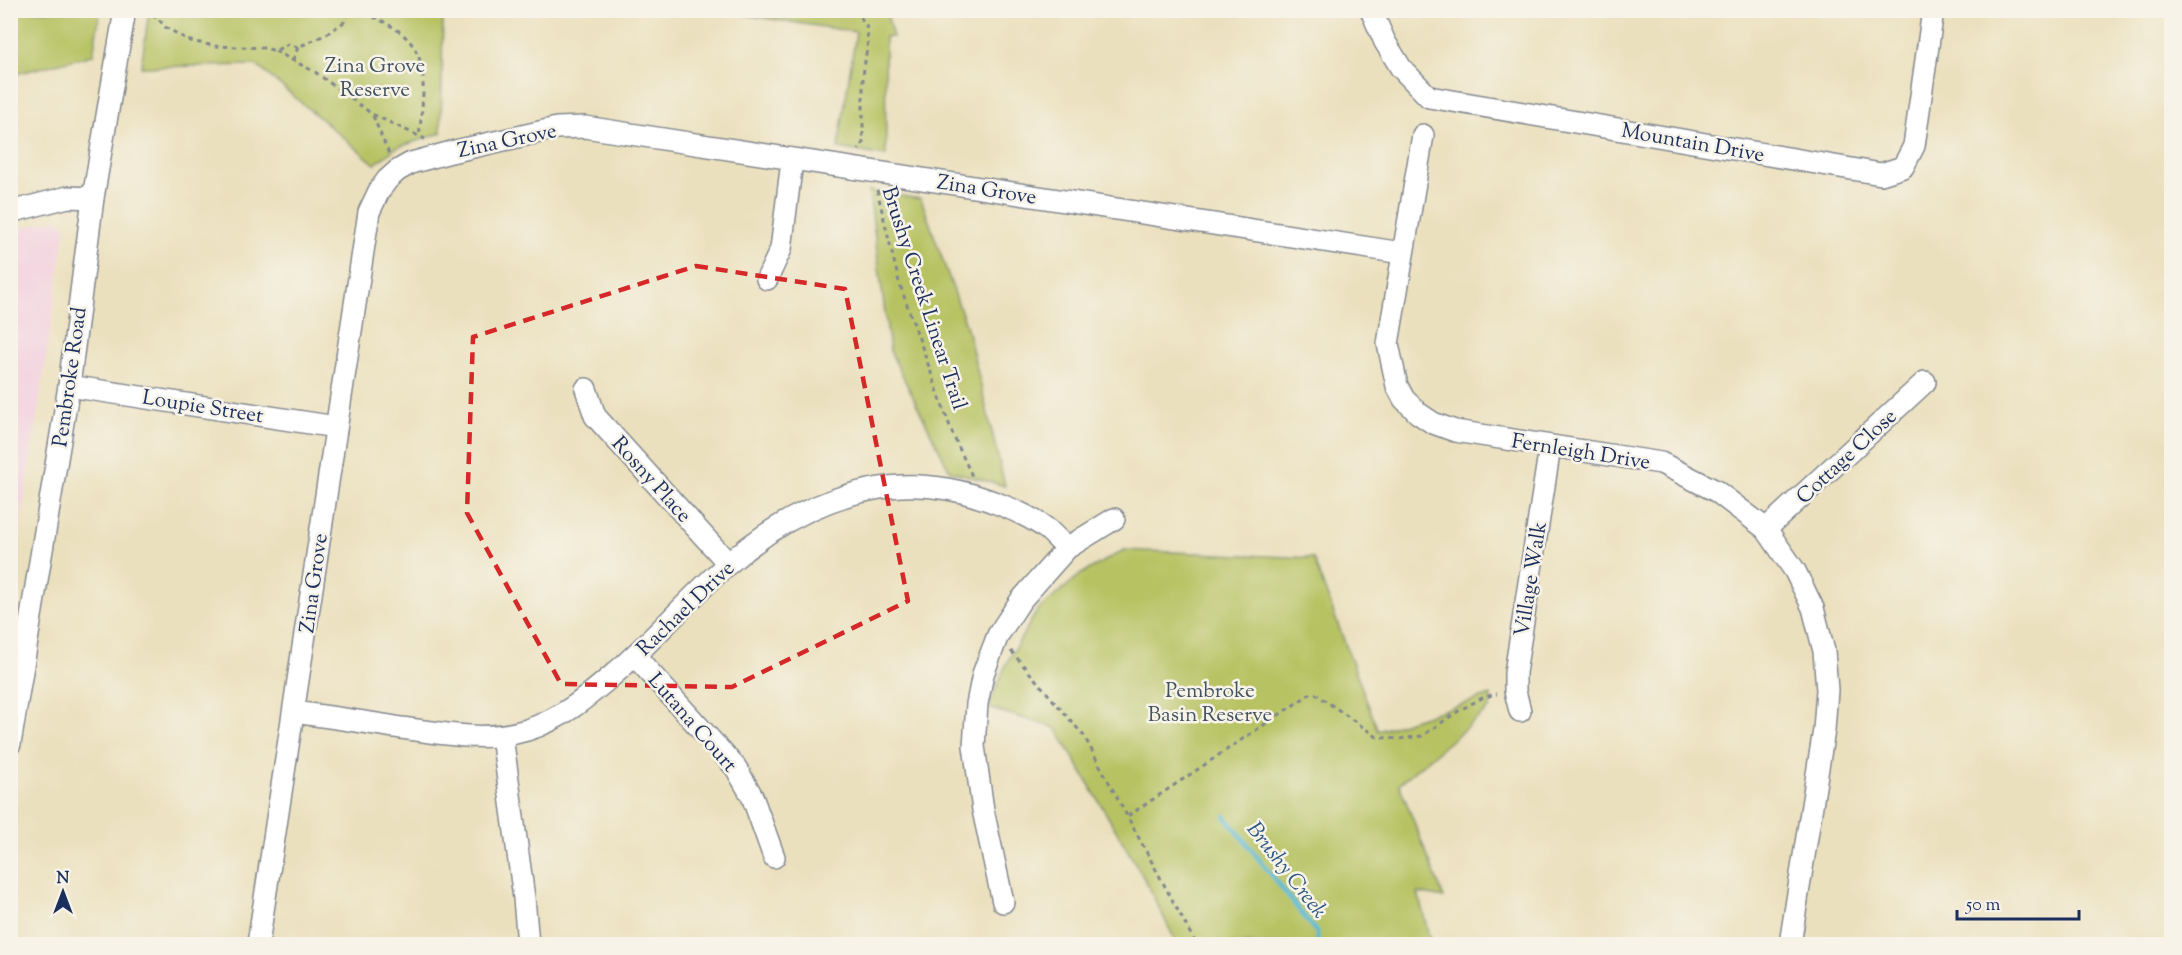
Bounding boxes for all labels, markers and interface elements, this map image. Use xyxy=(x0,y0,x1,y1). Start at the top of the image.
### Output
park label: Zina Grove Reserve xyxy=(325,52,425,106)
street label: Zina Grove xyxy=(455,117,560,167)
street label: Mountain Drive xyxy=(1619,117,1767,171)
street label: Zina Grove xyxy=(935,168,1039,214)
street label: Brushy Creek Linear Trail xyxy=(873,183,973,414)
street label: Pembroke Road xyxy=(46,305,96,449)
street label: Loupie Street xyxy=(140,384,265,432)
street label: Cottage Close xyxy=(1790,403,1904,512)
street label: Fernleigh Drive xyxy=(1509,427,1652,479)
street label: Rosny Place xyxy=(603,430,698,530)
street label: Village Walk xyxy=(1508,519,1556,639)
street label: Zina Grove xyxy=(293,531,337,635)
street label: Rachael Drive xyxy=(631,555,742,664)
street label: Lutana Court xyxy=(640,667,743,780)
park label: Pembroke Basin Reserve xyxy=(1148,677,1272,731)
water label: Brushy Creek xyxy=(1238,816,1334,926)
north arrow xyxy=(33,862,93,922)
text: N xyxy=(57,868,70,891)
scale bar xyxy=(1957,883,2078,921)
text: 50 m xyxy=(1965,893,2001,919)

